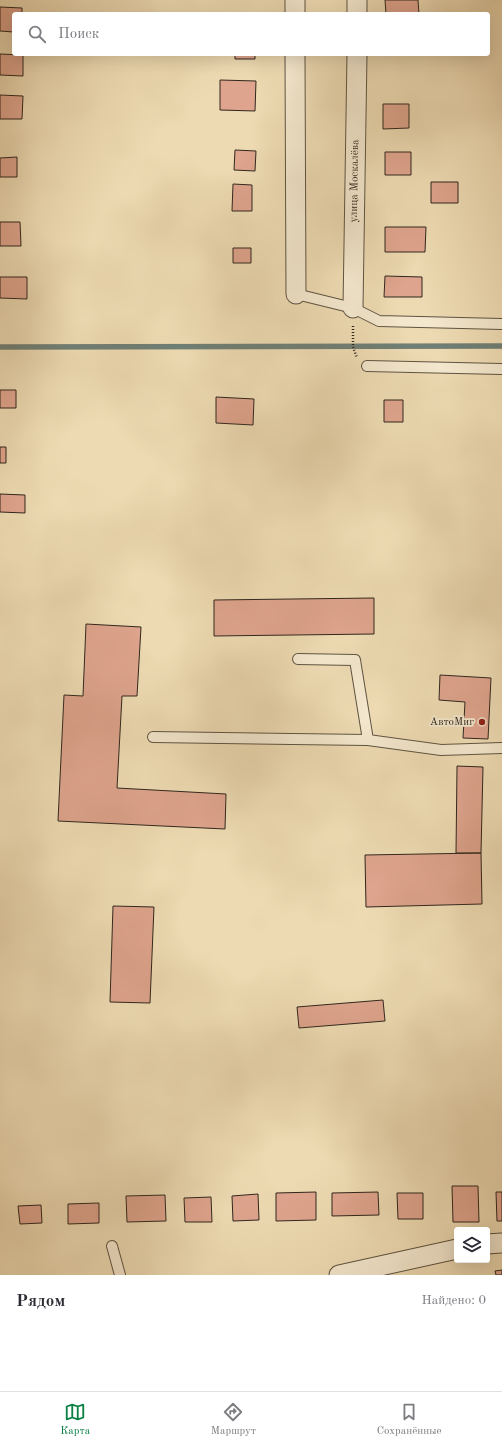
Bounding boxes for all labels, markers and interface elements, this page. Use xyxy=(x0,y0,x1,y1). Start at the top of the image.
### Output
search box xyxy=(12,12,490,56)
icon: search xyxy=(26,23,48,45)
text: Поиск xyxy=(58,27,99,42)
street label: улица Москалёва xyxy=(349,139,361,223)
place label: АвтоМиг xyxy=(430,717,474,728)
marker: АвтоМиг xyxy=(477,717,487,727)
map controls xyxy=(454,1227,490,1263)
button: layers xyxy=(454,1227,490,1263)
text: Рядом xyxy=(16,1293,65,1310)
text: Найдено: 0 xyxy=(422,1294,486,1307)
tab: Карта xyxy=(60,1401,90,1439)
tab: Маршрут xyxy=(211,1401,256,1439)
tab: Сохранённые xyxy=(377,1401,442,1439)

